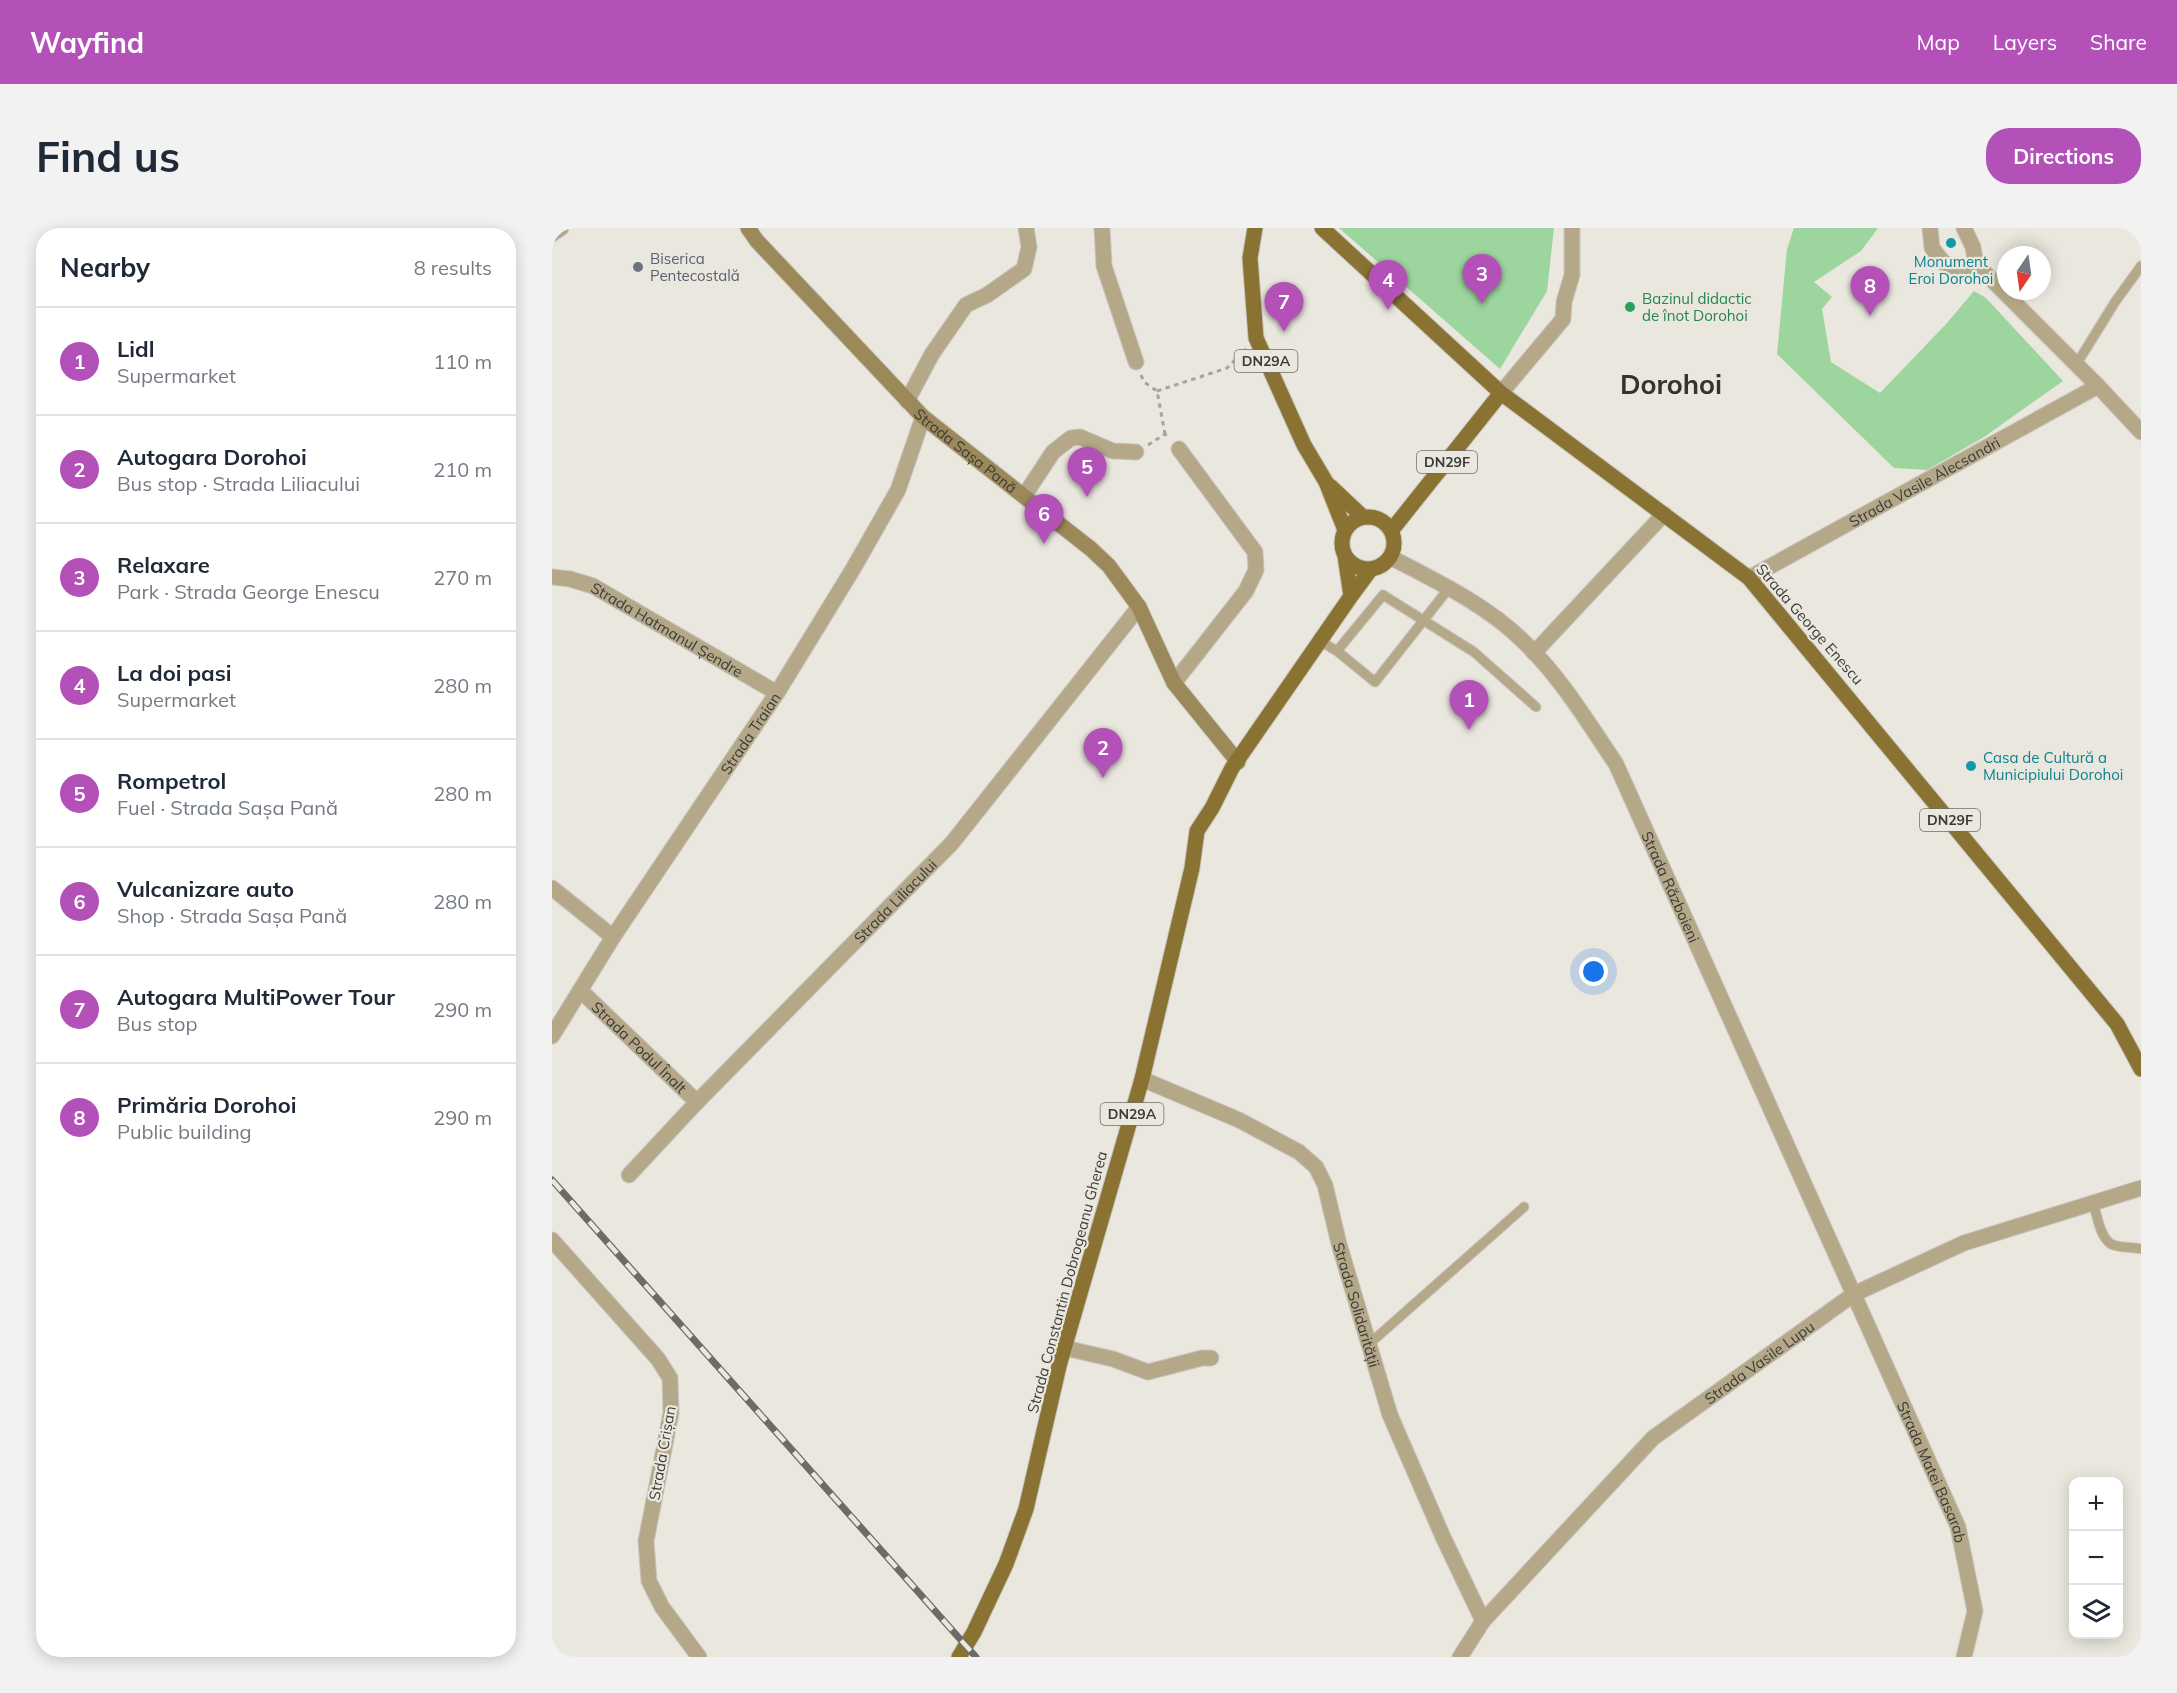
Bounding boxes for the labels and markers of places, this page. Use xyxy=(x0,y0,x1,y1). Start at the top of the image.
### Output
marker: Monument Eroi Dorohoi xyxy=(1944,236,1958,250)
place label: Biserica Pentecostală xyxy=(650,249,740,285)
place label: Monument Eroi Dorohoi xyxy=(1909,252,1993,288)
pin: 3 xyxy=(1462,254,1502,304)
marker: Biserica Pentecostală xyxy=(631,260,645,274)
pin: 4 xyxy=(1368,260,1408,310)
pin: 8 xyxy=(1850,266,1890,316)
pin: 7 xyxy=(1264,282,1304,332)
place label: Bazinul didactic de înot Dorohoi xyxy=(1642,289,1752,325)
marker: Bazinul didactic de înot Dorohoi xyxy=(1623,300,1637,314)
pin: 5 xyxy=(1068,448,1106,497)
pin: 6 xyxy=(1024,494,1064,544)
pin: 1 xyxy=(1450,680,1488,730)
pin: 2 xyxy=(1084,728,1122,778)
place label: Casa de Cultură a Municipiului Dorohoi xyxy=(1983,748,2123,784)
marker: Casa de Cultură a Municipiului Dorohoi xyxy=(1964,759,1978,773)

